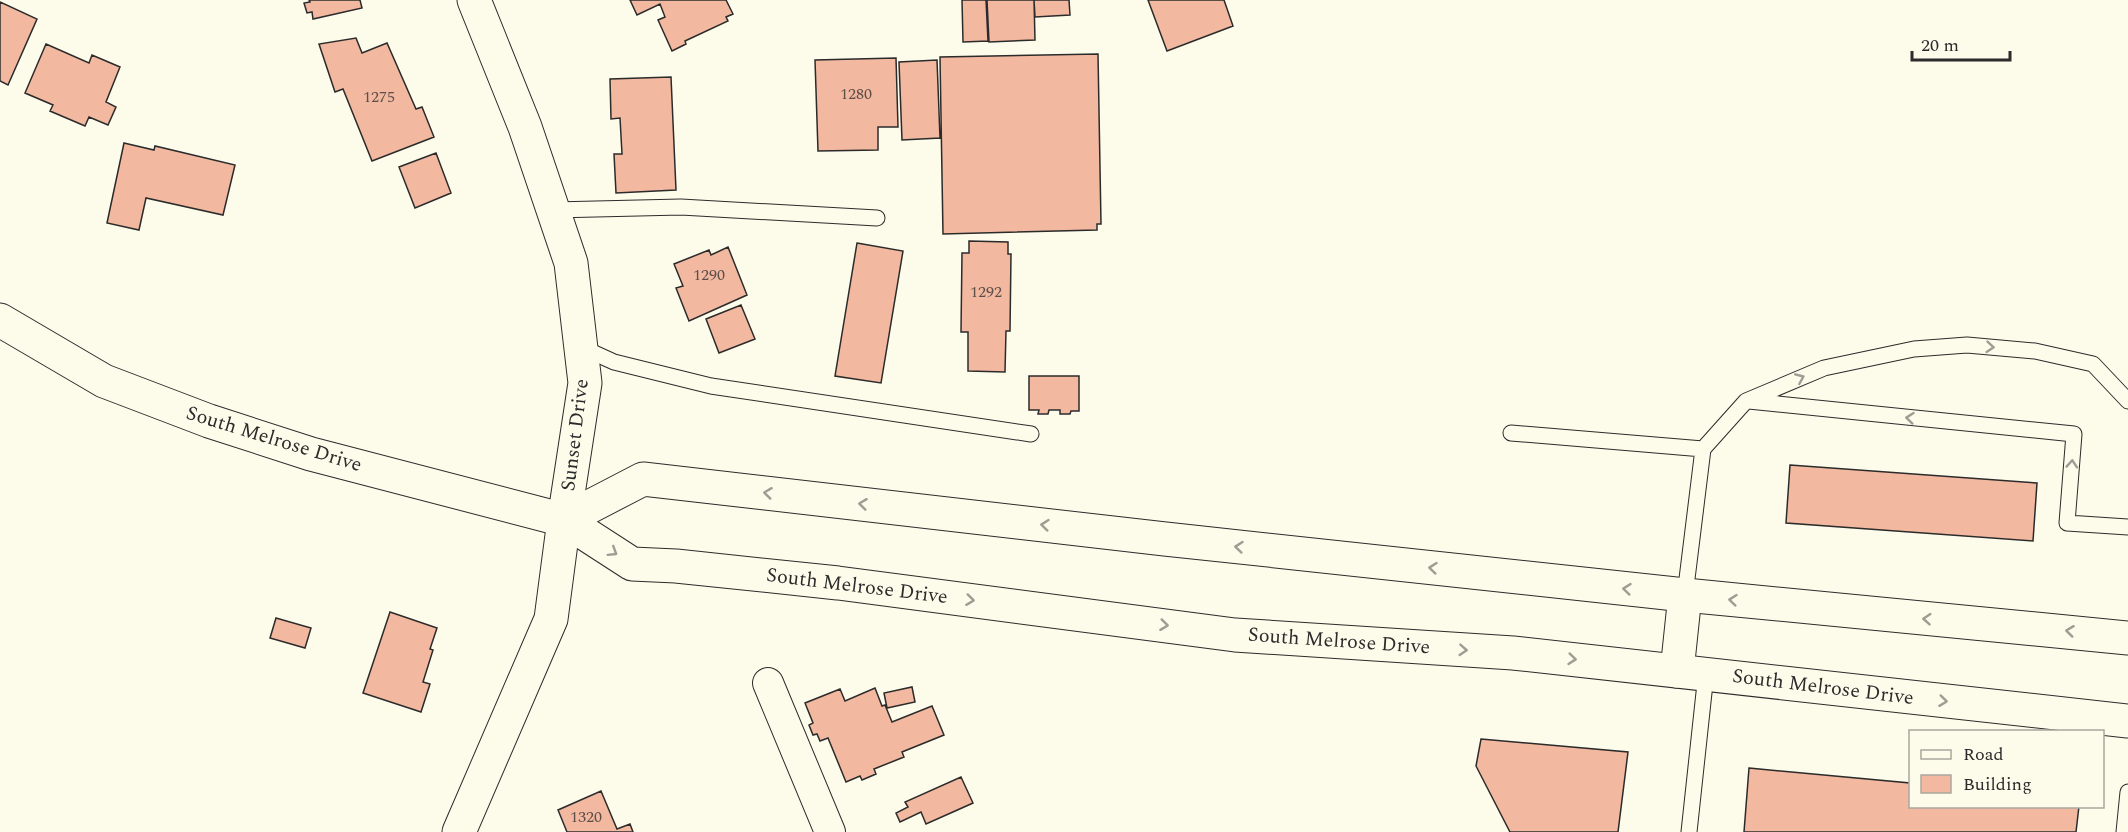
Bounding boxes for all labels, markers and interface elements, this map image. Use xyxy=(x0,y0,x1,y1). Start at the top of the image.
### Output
scale bar xyxy=(1912,24,2010,62)
text: 20 m xyxy=(1921,32,1959,59)
house number: 1280 xyxy=(840,82,872,106)
house number: 1275 xyxy=(363,85,395,109)
house number: 1290 xyxy=(693,263,725,287)
house number: 1292 xyxy=(970,280,1002,304)
one-way arrow xyxy=(1986,340,1995,353)
one-way arrow xyxy=(1793,373,1804,385)
street label: Sunset Drive xyxy=(553,377,597,493)
street label: South Melrose Drive xyxy=(182,398,366,480)
one-way arrow xyxy=(1906,412,1915,425)
one-way arrow xyxy=(2065,460,2078,469)
one-way arrow xyxy=(764,488,773,500)
one-way arrow xyxy=(858,499,867,511)
one-way arrow xyxy=(1040,519,1050,532)
one-way arrow xyxy=(1234,541,1243,553)
one-way arrow xyxy=(607,544,617,556)
street label: South Melrose Drive xyxy=(765,560,949,612)
one-way arrow xyxy=(1428,562,1437,574)
one-way arrow xyxy=(1622,583,1631,595)
one-way arrow xyxy=(966,593,975,606)
one-way arrow xyxy=(1729,594,1738,607)
one-way arrow xyxy=(1923,613,1932,626)
one-way arrow xyxy=(1159,619,1168,631)
street label: South Melrose Drive xyxy=(1247,620,1431,662)
one-way arrow xyxy=(2065,625,2074,638)
one-way arrow xyxy=(1458,643,1467,656)
one-way arrow xyxy=(1567,652,1576,665)
street label: South Melrose Drive xyxy=(1731,661,1915,713)
one-way arrow xyxy=(1939,694,1948,707)
legend xyxy=(1909,730,2104,808)
text: Road xyxy=(1963,741,2004,768)
text: Building xyxy=(1963,771,2032,798)
house number: 1320 xyxy=(570,805,602,829)

